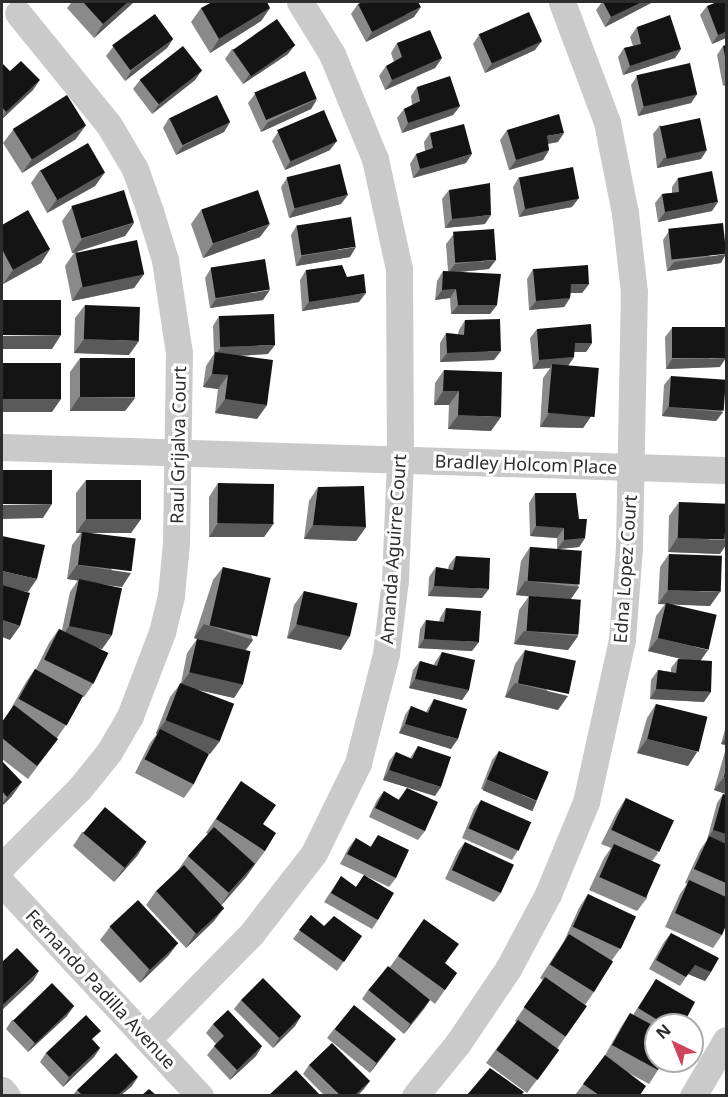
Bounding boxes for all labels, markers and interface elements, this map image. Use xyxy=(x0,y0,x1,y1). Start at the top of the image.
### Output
street label: Raul Grijalva Court xyxy=(166,366,190,524)
street label: Bradley Holcom Place xyxy=(434,450,618,478)
street label: Amanda Aguirre Court xyxy=(376,453,410,645)
street label: Edna Lopez Court xyxy=(609,494,641,644)
street label: Fernando Padilla Avenue xyxy=(22,905,180,1073)
north arrow xyxy=(644,1013,704,1073)
text: N xyxy=(651,1019,675,1044)

